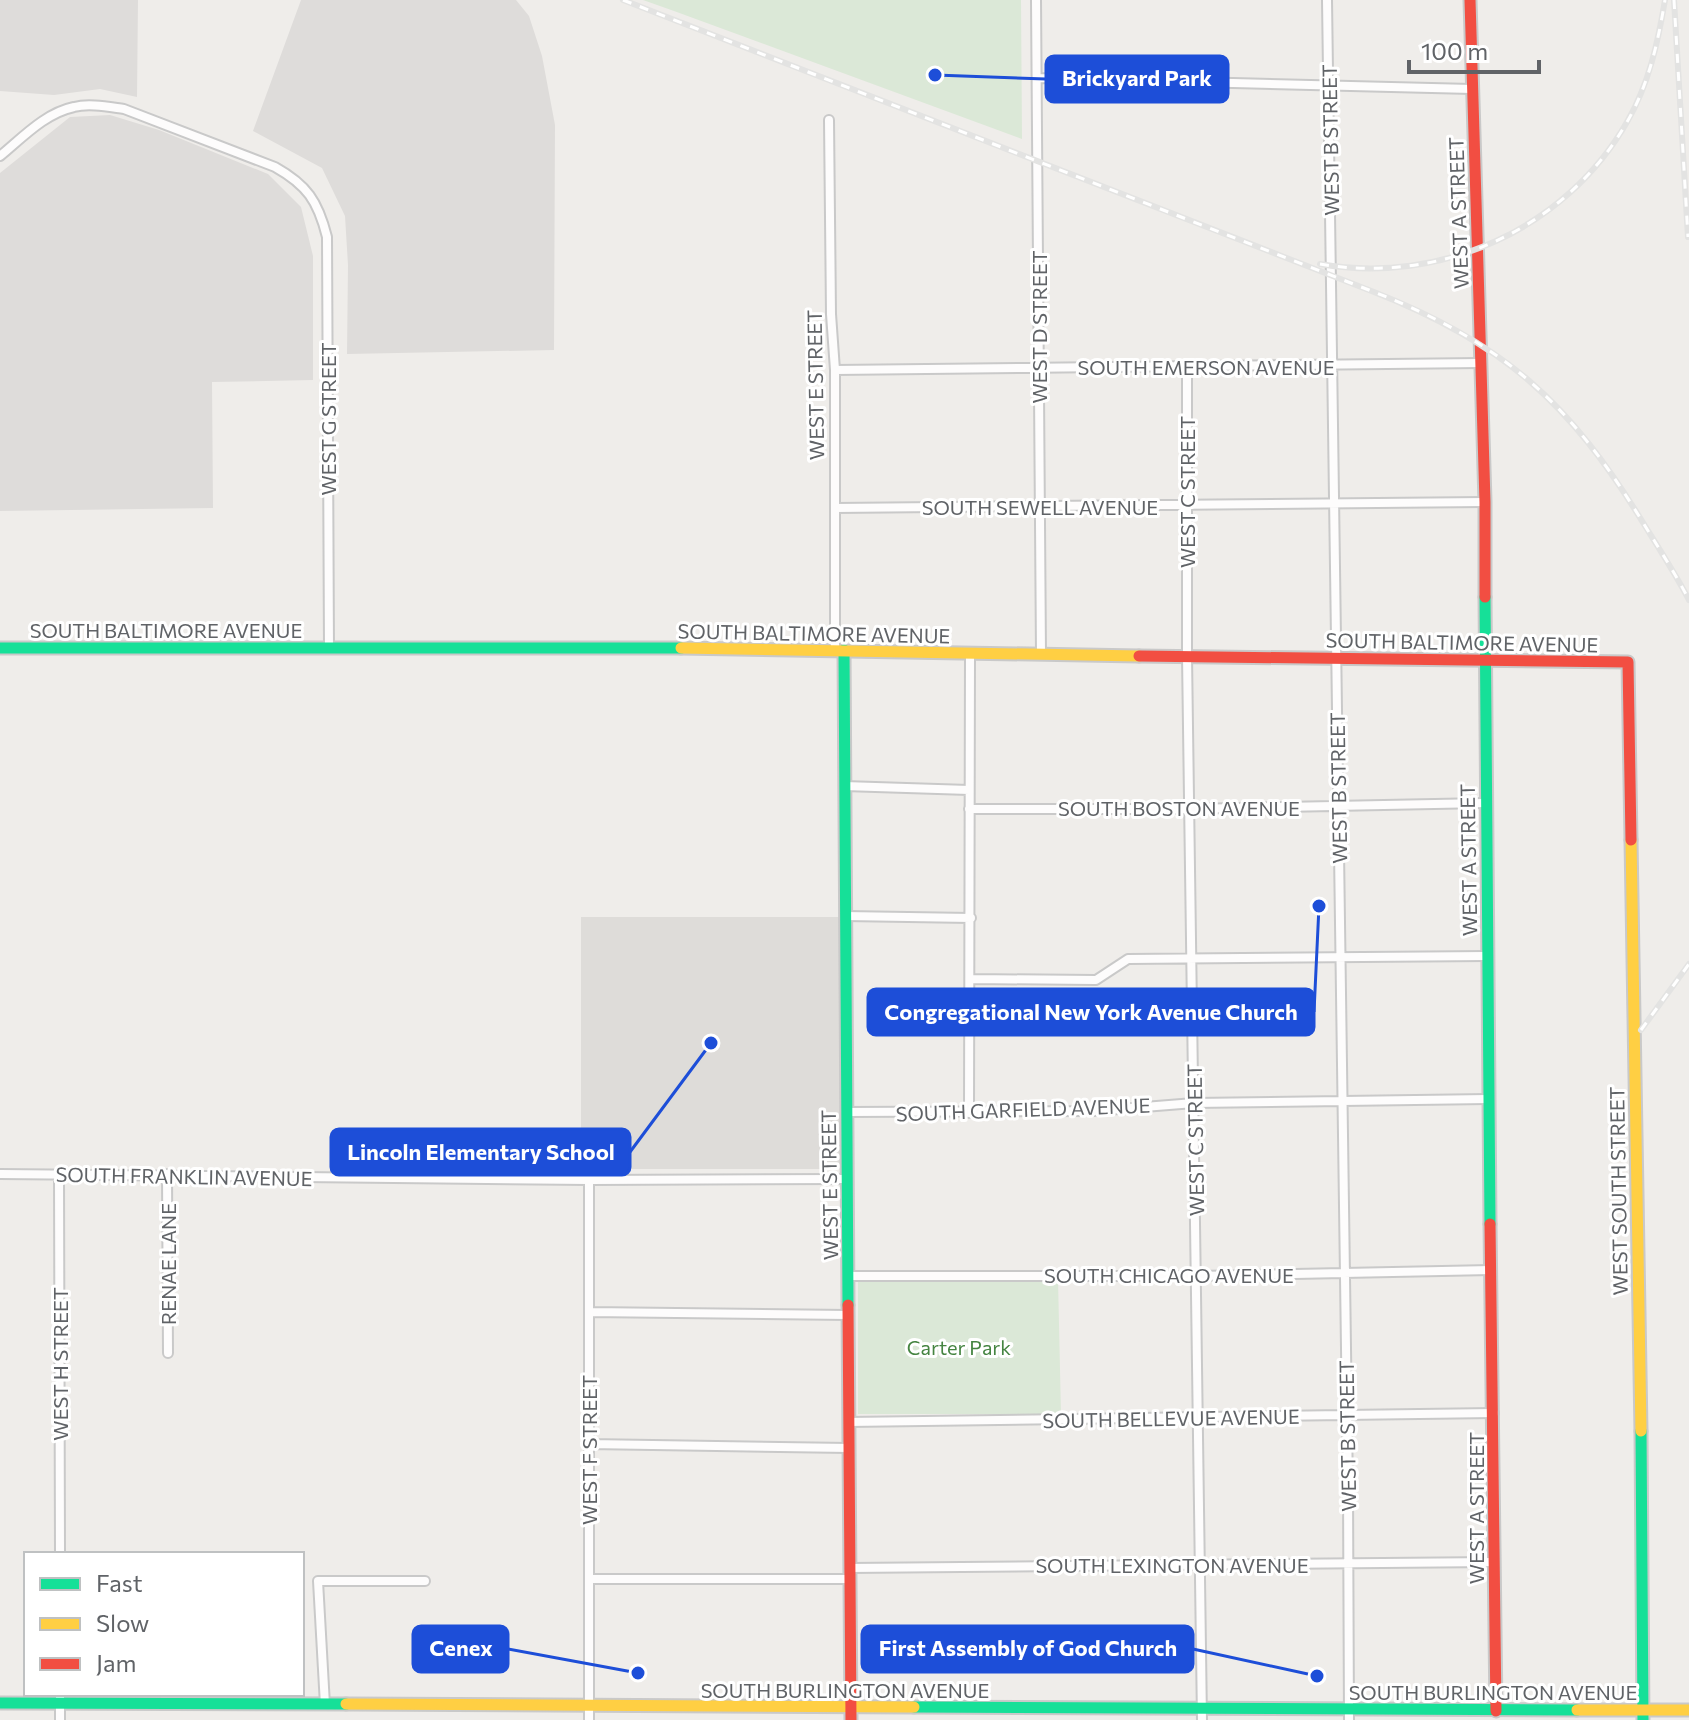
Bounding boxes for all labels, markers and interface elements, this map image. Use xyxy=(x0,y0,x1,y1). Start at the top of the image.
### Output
scale bar xyxy=(1409,24,1539,74)
text: 100 m xyxy=(1421,36,1488,65)
callout: Brickyard Park xyxy=(1046,56,1228,102)
text: Brickyard Park xyxy=(1062,64,1212,91)
street label: WEST B STREET xyxy=(1317,64,1343,216)
street label: WEST A STREET xyxy=(1443,136,1473,290)
street label: WEST D STREET xyxy=(1027,250,1051,404)
street label: WEST E STREET xyxy=(802,309,828,460)
street label: WEST G STREET xyxy=(316,342,340,496)
street label: SOUTH EMERSON AVENUE xyxy=(1077,355,1335,379)
street label: WEST C STREET xyxy=(1175,416,1199,568)
street label: SOUTH SEWELL AVENUE xyxy=(922,495,1158,519)
street label: SOUTH BALTIMORE AVENUE xyxy=(30,618,302,642)
street label: SOUTH BALTIMORE AVENUE xyxy=(677,619,951,647)
street label: SOUTH BALTIMORE AVENUE xyxy=(1325,628,1599,656)
street label: WEST B STREET xyxy=(1325,712,1351,864)
street label: WEST A STREET xyxy=(1455,783,1481,936)
street label: SOUTH BOSTON AVENUE xyxy=(1058,796,1300,820)
callout: Congregational New York Avenue Church xyxy=(868,989,1314,1035)
text: Congregational New York Avenue Church xyxy=(884,998,1298,1025)
street label: WEST C STREET xyxy=(1182,1064,1208,1216)
street label: WEST SOUTH STREET xyxy=(1604,1086,1632,1296)
street label: SOUTH GARFIELD AVENUE xyxy=(895,1093,1151,1125)
street label: WEST E STREET xyxy=(816,1109,842,1260)
callout: Lincoln Elementary School xyxy=(331,1129,630,1175)
text: Lincoln Elementary School xyxy=(347,1138,615,1165)
street label: SOUTH FRANKLIN AVENUE xyxy=(55,1162,313,1190)
street label: RENAE LANE xyxy=(156,1203,180,1325)
street label: SOUTH CHICAGO AVENUE xyxy=(1044,1263,1294,1287)
street label: WEST H STREET xyxy=(48,1287,72,1441)
park label: Carter Park xyxy=(907,1335,1011,1359)
street label: WEST B STREET xyxy=(1334,1360,1360,1512)
street label: WEST F STREET xyxy=(577,1375,601,1525)
street label: SOUTH BELLEVUE AVENUE xyxy=(1042,1404,1300,1432)
street label: WEST A STREET xyxy=(1464,1432,1488,1584)
legend xyxy=(24,1552,304,1696)
street label: SOUTH LEXINGTON AVENUE xyxy=(1035,1553,1309,1577)
text: Fast xyxy=(96,1568,143,1597)
text: Slow xyxy=(96,1608,149,1637)
callout: Cenex xyxy=(413,1626,508,1672)
callout: First Assembly of God Church xyxy=(862,1626,1193,1672)
text: Cenex xyxy=(429,1634,493,1661)
text: First Assembly of God Church xyxy=(879,1634,1177,1661)
text: Jam xyxy=(96,1648,136,1677)
street label: SOUTH BURLINGTON AVENUE xyxy=(701,1678,989,1702)
street label: SOUTH BURLINGTON AVENUE xyxy=(1349,1680,1637,1704)

